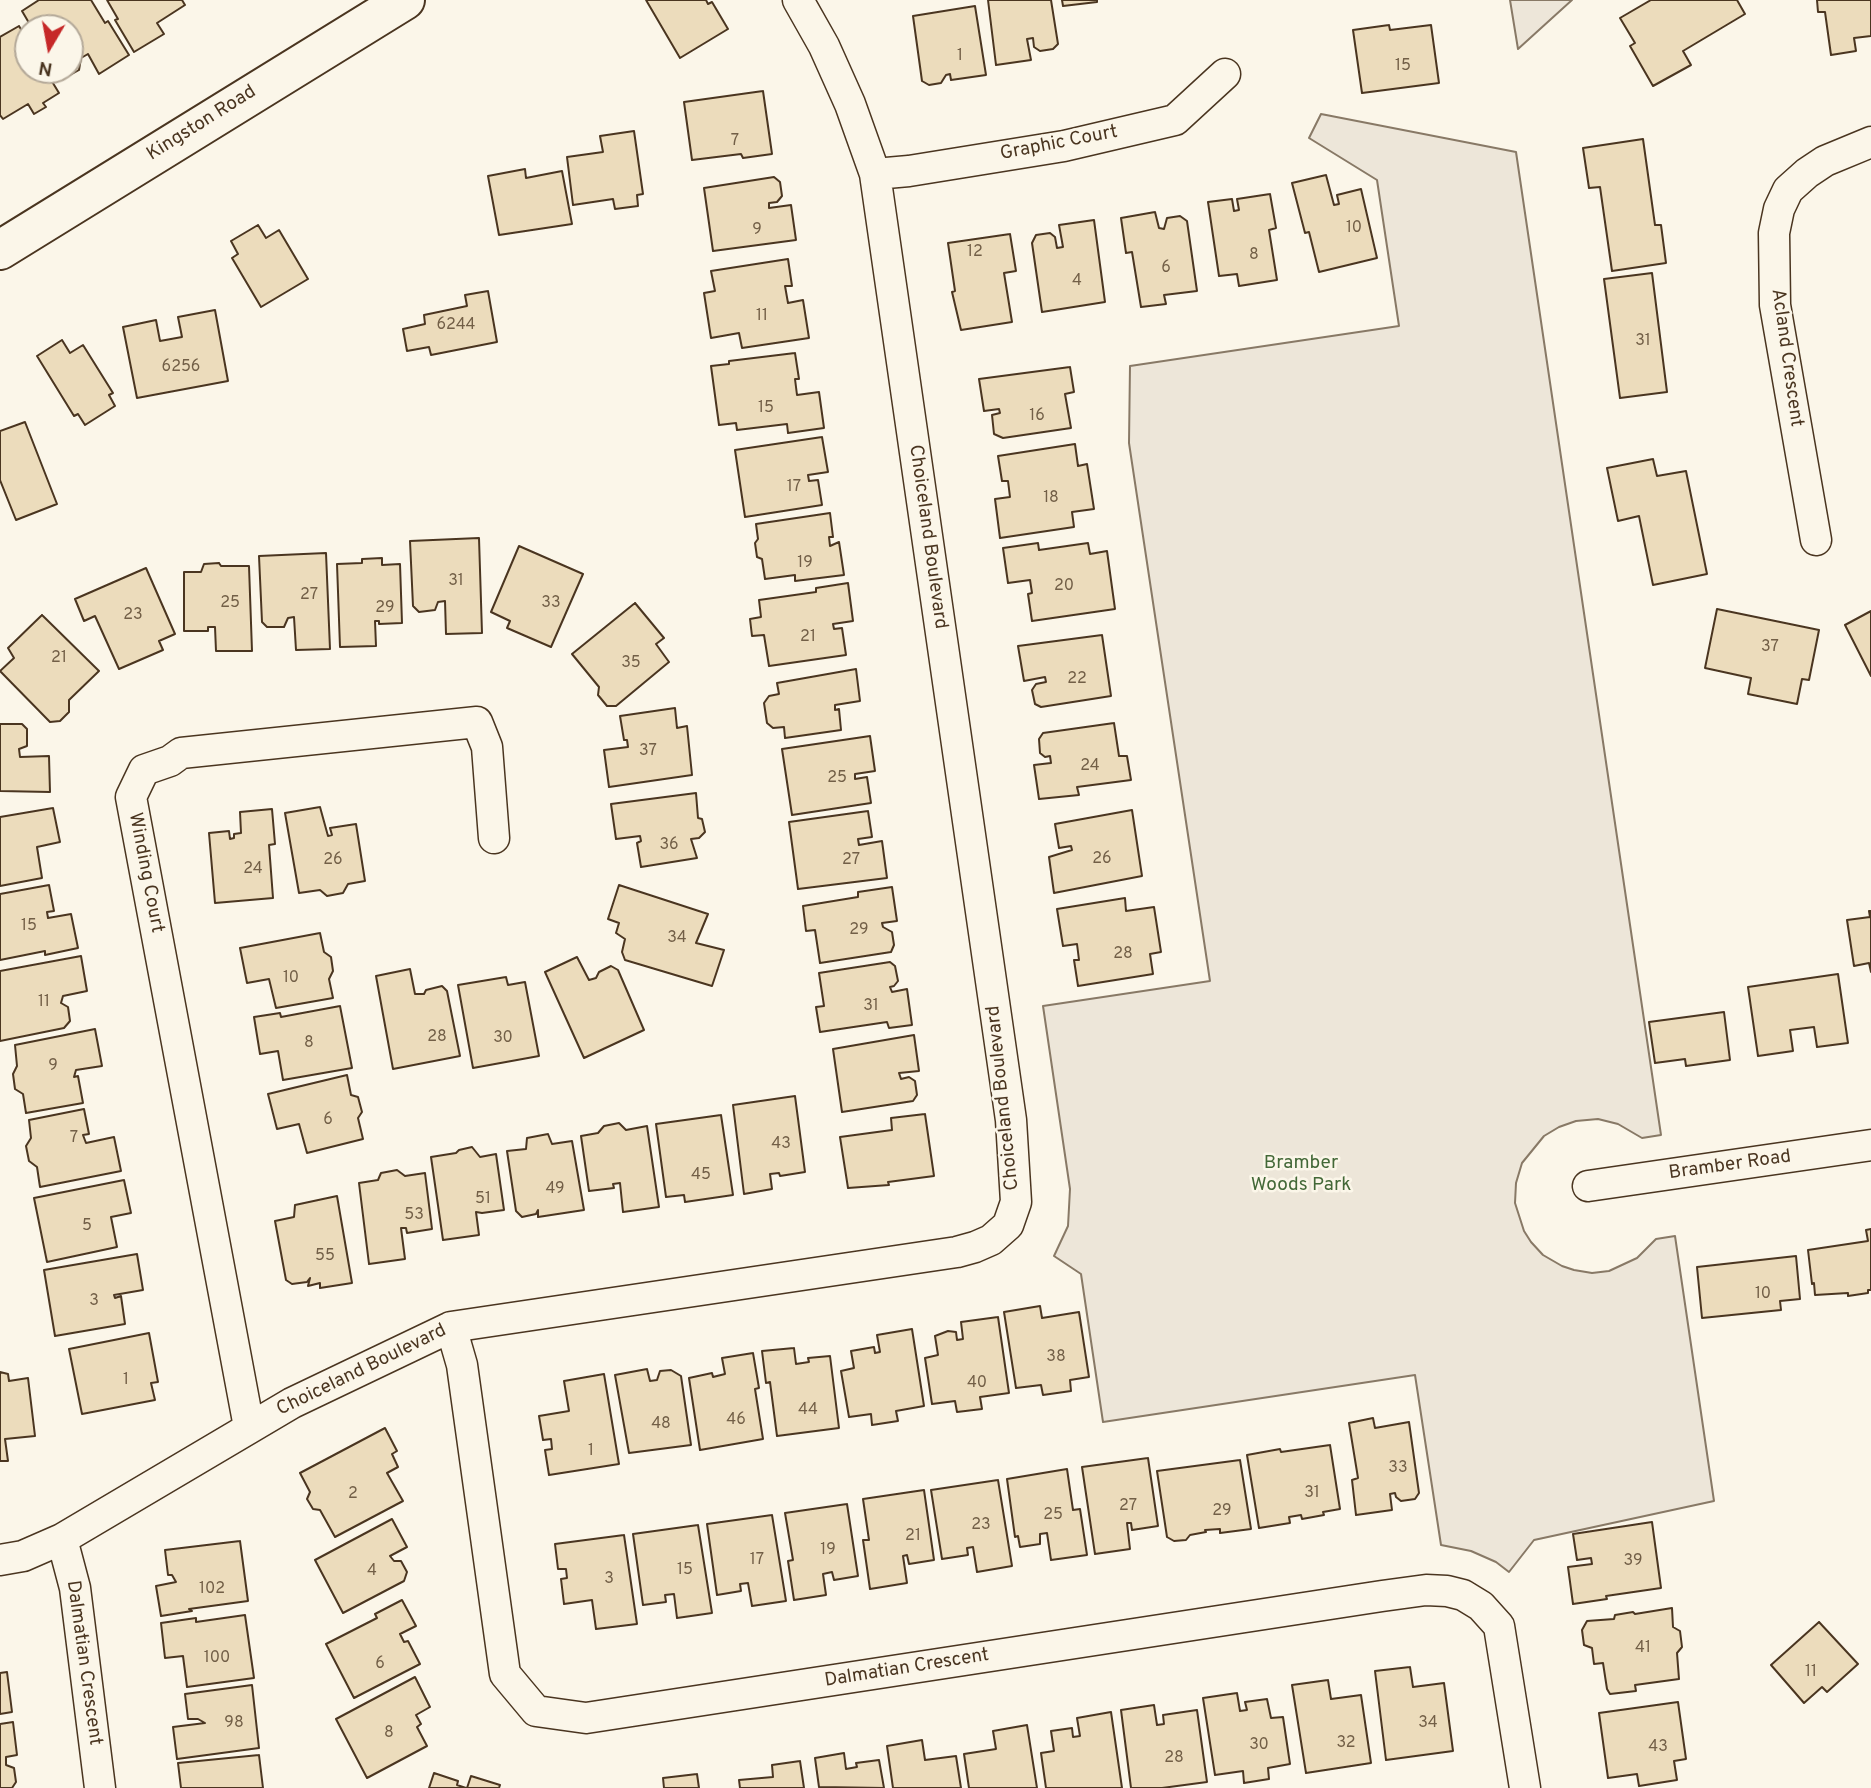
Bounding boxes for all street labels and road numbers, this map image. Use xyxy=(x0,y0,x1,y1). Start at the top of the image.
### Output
street label: Kingston Road xyxy=(143,81,261,167)
street label: Graphic Court xyxy=(998,121,1120,167)
street label: Acland Crescent xyxy=(1765,288,1807,428)
street label: Choiceland Boulevard xyxy=(903,443,951,631)
street label: Winding Court xyxy=(122,811,168,935)
street label: Choiceland Boulevard xyxy=(983,1004,1025,1192)
street label: Bramber Road xyxy=(1667,1146,1793,1186)
street label: Choiceland Boulevard xyxy=(273,1320,451,1422)
street label: Dalmatian Crescent xyxy=(60,1579,106,1747)
street label: Dalmatian Crescent xyxy=(823,1645,991,1693)

